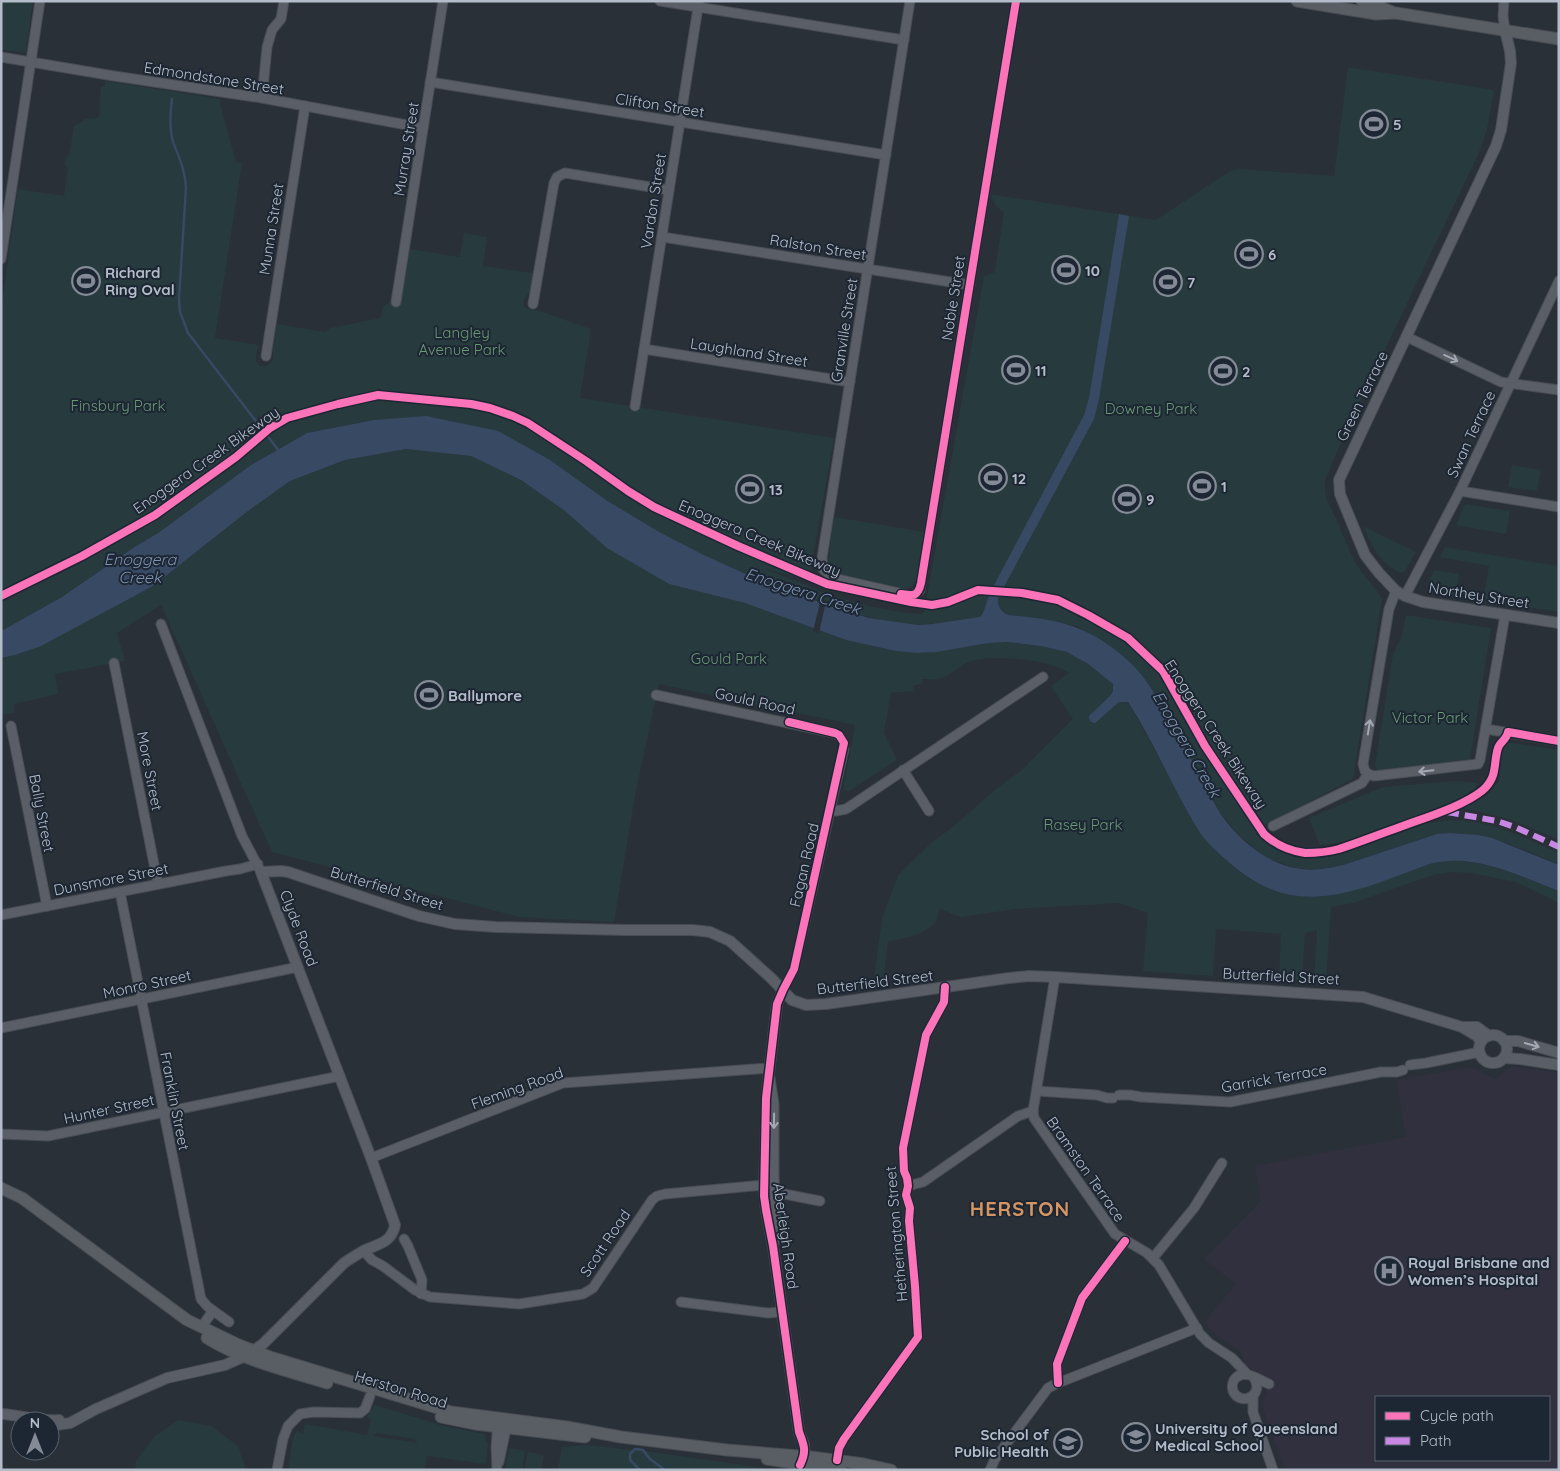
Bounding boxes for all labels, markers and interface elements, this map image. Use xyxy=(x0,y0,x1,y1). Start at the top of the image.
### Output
street label: Edmondstone Street xyxy=(143,58,285,98)
street label: Clifton Street xyxy=(614,89,706,121)
street label: Murray Street xyxy=(389,101,423,197)
sports icon: 5 xyxy=(1359,109,1389,139)
place label: 5 xyxy=(1393,115,1402,134)
street label: Vardon Street xyxy=(636,152,670,250)
street label: Munna Street xyxy=(254,182,288,276)
street label: Ralston Street xyxy=(768,230,868,264)
sports icon: 6 xyxy=(1234,239,1264,269)
place label: 6 xyxy=(1268,245,1276,264)
street label: Noble Street xyxy=(937,254,969,342)
sports icon: 10 xyxy=(1051,255,1081,285)
place label: 10 xyxy=(1085,261,1100,280)
place label: Richard Ring Oval xyxy=(105,263,175,299)
sports icon: Richard Ring Oval xyxy=(71,266,101,296)
sports icon: 7 xyxy=(1153,267,1183,297)
place label: 7 xyxy=(1187,273,1195,292)
street label: Granville Street xyxy=(826,277,862,383)
park label: Langley Avenue Park xyxy=(418,323,506,359)
street label: Laughland Street xyxy=(689,333,809,371)
street label: Green Terrace xyxy=(1332,348,1392,444)
one-way arrow xyxy=(1443,354,1458,363)
sports icon: 11 xyxy=(1001,355,1031,385)
sports icon: 2 xyxy=(1208,356,1238,386)
place label: 11 xyxy=(1035,361,1047,380)
place label: 2 xyxy=(1242,362,1251,381)
street label: Swan Terrace xyxy=(1443,387,1499,481)
park label: Finsbury Park xyxy=(70,396,166,415)
park label: Downey Park xyxy=(1105,399,1197,418)
street label: Enoggera Creek Bikeway xyxy=(129,402,283,518)
sports icon: 12 xyxy=(978,463,1008,493)
place label: 12 xyxy=(1012,469,1026,488)
sports icon: 1 xyxy=(1187,471,1217,501)
sports icon: 13 xyxy=(735,474,765,504)
place label: 1 xyxy=(1221,477,1227,496)
place label: 13 xyxy=(769,480,783,499)
sports icon: 9 xyxy=(1112,484,1142,514)
place label: 9 xyxy=(1146,490,1155,509)
street label: Enoggera Creek Bikeway xyxy=(676,495,844,581)
water label: Enoggera Creek xyxy=(104,549,177,587)
water label: Enoggera Creek xyxy=(743,563,864,619)
street label: Northey Street xyxy=(1427,578,1531,612)
park label: Gould Park xyxy=(691,649,767,668)
street label: Enoggera Creek Bikeway xyxy=(1161,656,1271,812)
sports icon: Ballymore xyxy=(414,680,444,710)
street label: Gould Road xyxy=(713,683,797,719)
place label: Ballymore xyxy=(448,686,522,705)
water label: Enoggera Creek xyxy=(1149,687,1225,801)
park label: Victor Park xyxy=(1392,708,1468,727)
one-way arrow xyxy=(1365,720,1375,736)
street label: More Street xyxy=(133,730,167,812)
one-way arrow xyxy=(1418,766,1434,776)
street label: Bally Street xyxy=(25,772,59,854)
park label: Rasey Park xyxy=(1043,815,1123,834)
street label: Fagan Road xyxy=(785,821,823,909)
street label: Dunsmore Street xyxy=(52,859,170,899)
street label: Butterfield Street xyxy=(328,862,446,914)
street label: Clyde Road xyxy=(276,887,322,969)
street label: Butterfield Street xyxy=(1222,963,1340,989)
street label: Monro Street xyxy=(101,965,193,1003)
street label: Butterfield Street xyxy=(816,965,934,999)
one-way arrow xyxy=(1523,1041,1539,1050)
street label: Franklin Street xyxy=(156,1050,194,1152)
street label: Garrick Terrace xyxy=(1220,1059,1328,1097)
street label: Fleming Road xyxy=(468,1063,566,1113)
street label: Hunter Street xyxy=(62,1090,156,1128)
one-way arrow xyxy=(769,1112,779,1129)
street label: Bramston Terrace xyxy=(1043,1113,1129,1225)
street label: Hetherington Street xyxy=(881,1165,911,1303)
street label: Aberleigh Road xyxy=(769,1182,803,1290)
district label: HERSTON xyxy=(970,1196,1070,1221)
street label: Scott Road xyxy=(576,1206,634,1280)
place label: Royal Brisbane and Women’s Hospital xyxy=(1408,1253,1550,1289)
hospital icon: Royal Brisbane and Women’s Hospital xyxy=(1374,1256,1404,1286)
street label: Herston Road xyxy=(352,1366,450,1412)
legend xyxy=(1375,1396,1550,1461)
text: Cycle path xyxy=(1420,1406,1494,1425)
north arrow xyxy=(10,1411,60,1461)
text: N xyxy=(30,1414,40,1432)
place label: University of Queensland Medical School xyxy=(1155,1419,1338,1455)
school or university icon: University of Queensland Medical School xyxy=(1121,1422,1151,1452)
place label: School of Public Health xyxy=(954,1425,1049,1461)
school or university icon: School of Public Health xyxy=(1053,1428,1083,1458)
text: Path xyxy=(1420,1431,1452,1450)

